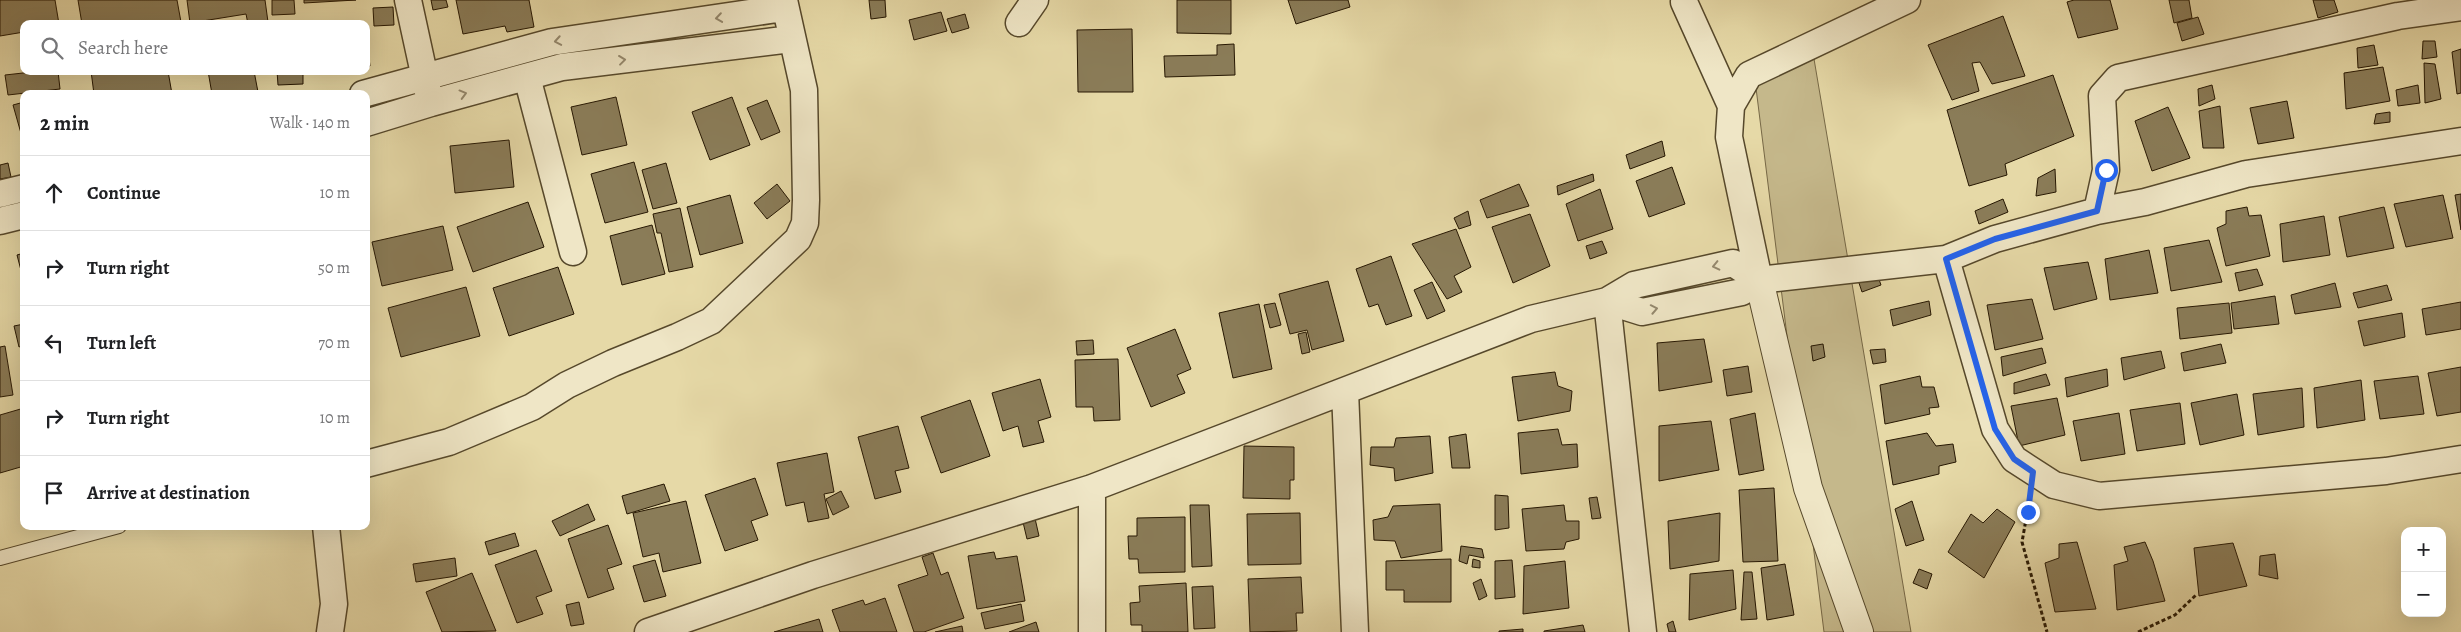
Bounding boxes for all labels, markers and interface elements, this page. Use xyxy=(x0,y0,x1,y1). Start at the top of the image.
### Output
one-way arrow xyxy=(714,12,723,22)
search box xyxy=(20,20,370,75)
icon: search xyxy=(38,34,66,62)
text: Search here xyxy=(78,35,168,61)
one-way arrow xyxy=(553,36,562,46)
one-way arrow xyxy=(618,55,626,66)
one-way arrow xyxy=(459,89,468,100)
text: 2 min xyxy=(40,109,89,137)
text: Walk · 140 m xyxy=(270,112,350,134)
route start xyxy=(2095,159,2118,182)
icon: ahead xyxy=(40,179,68,207)
text: Continue xyxy=(87,180,161,206)
text: 10 m xyxy=(320,182,350,204)
icon: right xyxy=(40,254,68,282)
text: Turn right xyxy=(87,255,169,281)
text: 50 m xyxy=(318,257,350,279)
one-way arrow xyxy=(1712,261,1721,271)
one-way arrow xyxy=(1650,305,1658,315)
icon: left xyxy=(40,329,68,357)
text: Turn left xyxy=(87,330,156,356)
text: 70 m xyxy=(318,332,350,354)
icon: right xyxy=(40,404,68,432)
text: Turn right xyxy=(87,405,169,431)
text: 10 m xyxy=(320,407,350,429)
icon: arrive xyxy=(40,479,68,507)
text: Arrive at destination xyxy=(87,480,250,506)
route end xyxy=(2017,501,2040,524)
map controls xyxy=(2401,527,2446,617)
button: + xyxy=(2401,527,2446,572)
button: − xyxy=(2401,572,2446,617)

